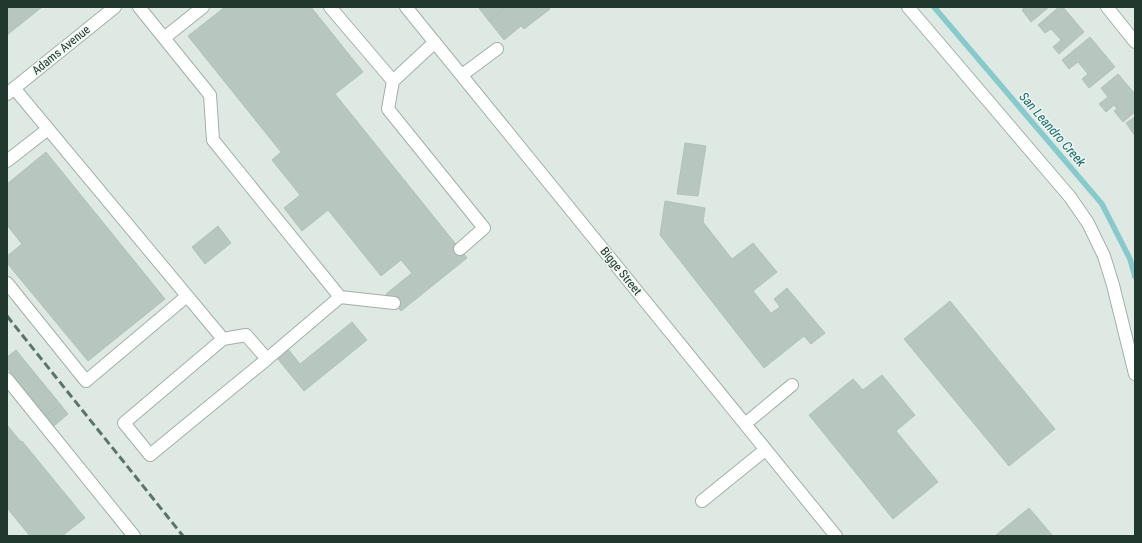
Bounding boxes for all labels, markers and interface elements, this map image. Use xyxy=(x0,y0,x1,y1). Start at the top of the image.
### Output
street label: Adams Avenue xyxy=(29,22,93,78)
water label: San Leandro Creek xyxy=(1016,89,1089,170)
street label: Bigge Street xyxy=(597,244,645,298)

